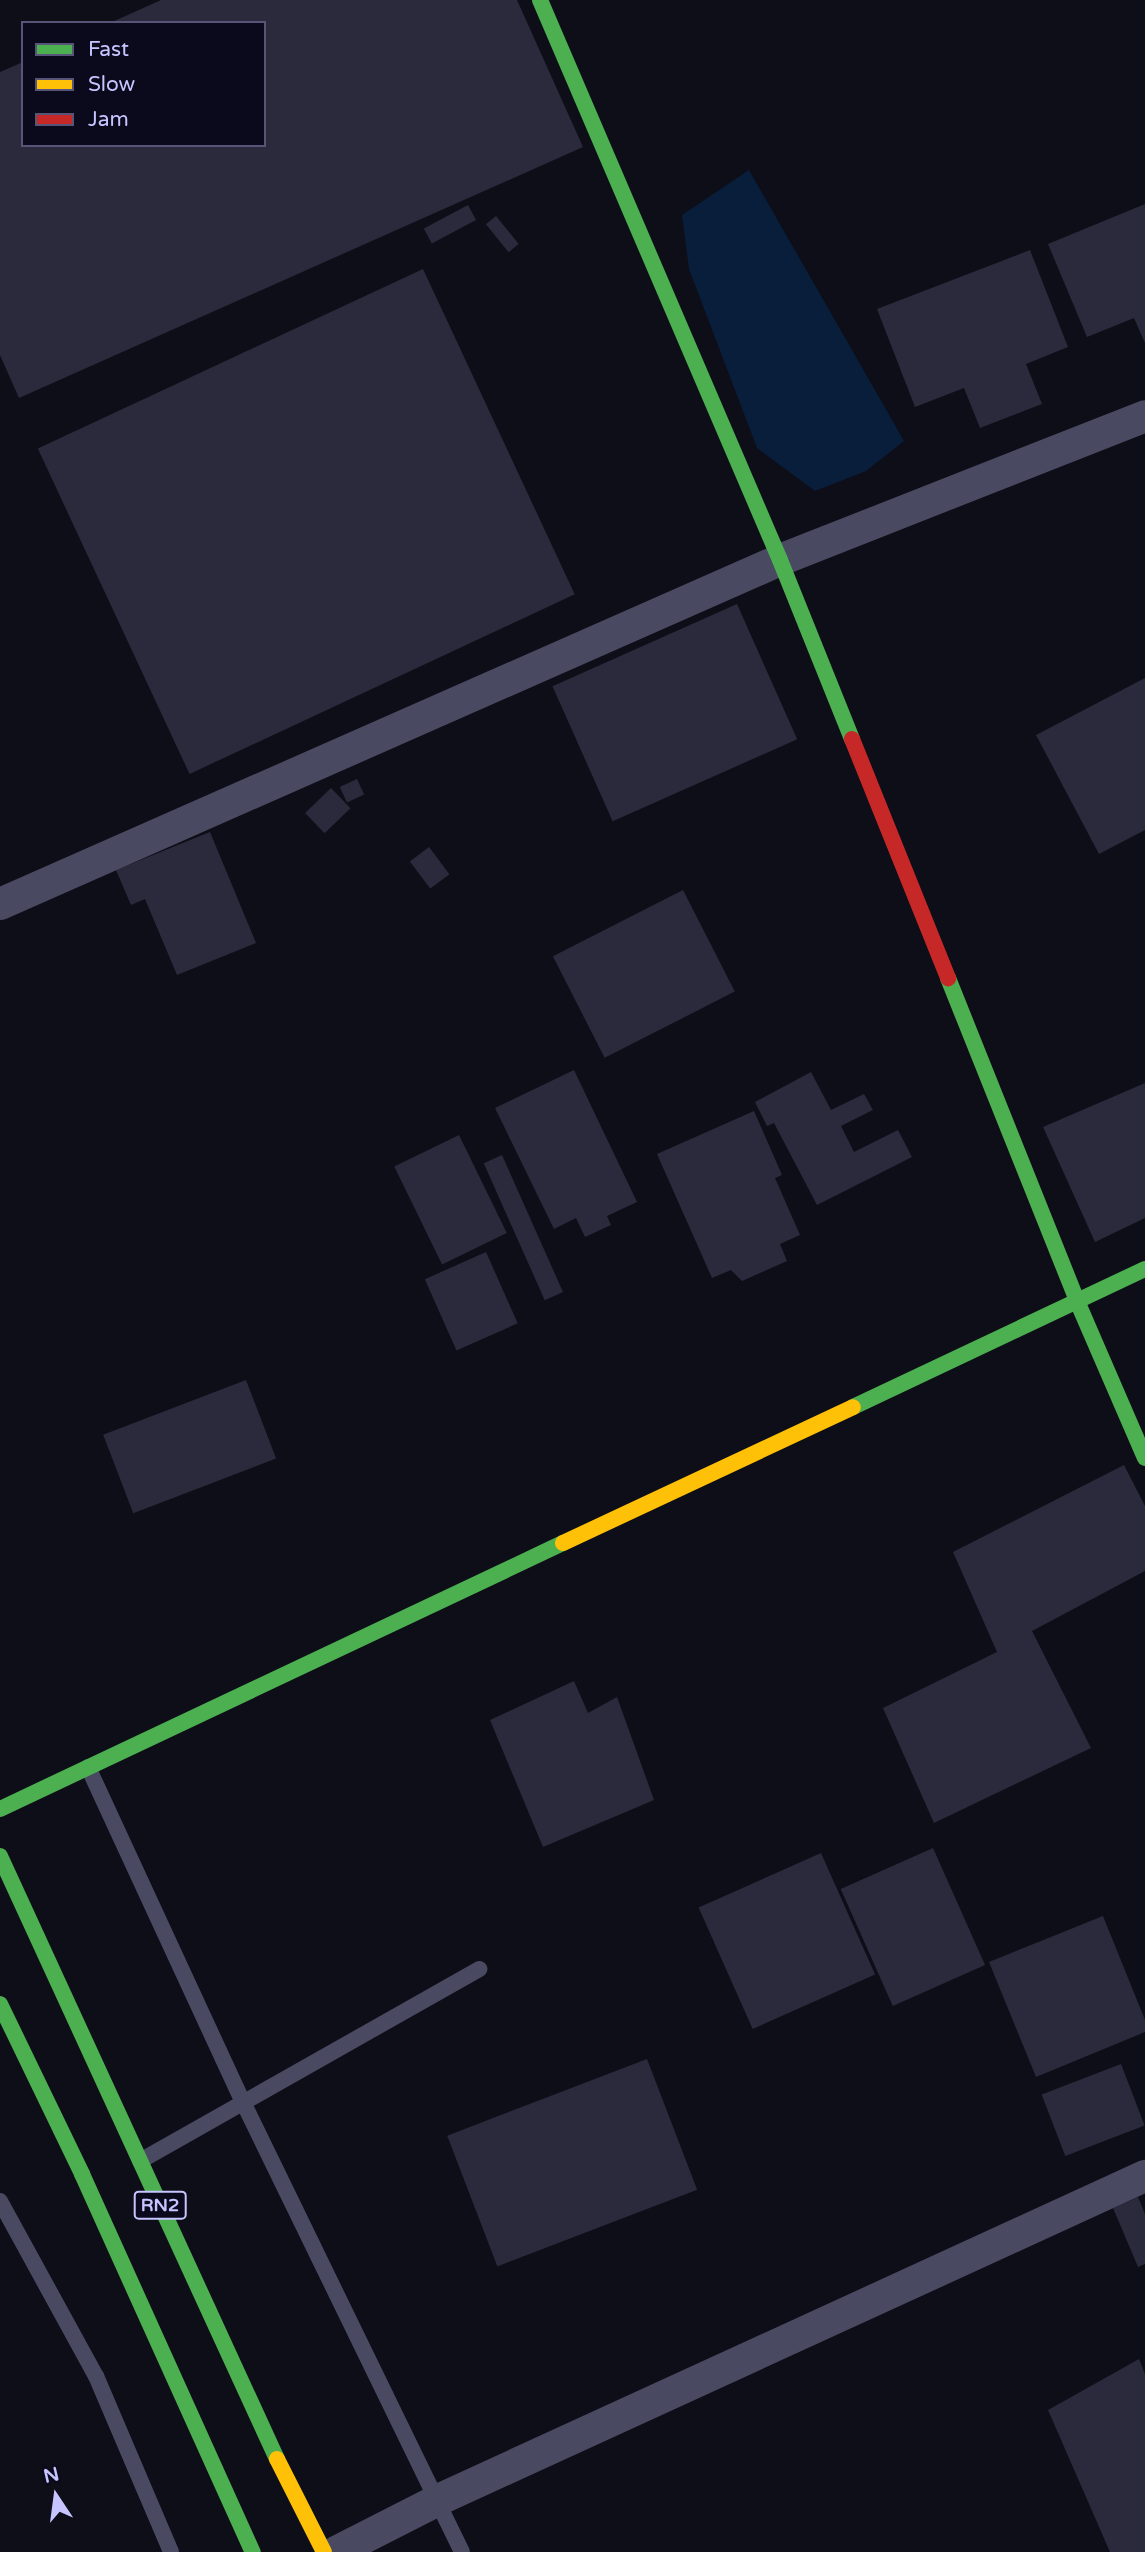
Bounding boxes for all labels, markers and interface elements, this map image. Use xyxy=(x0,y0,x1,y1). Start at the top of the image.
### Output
legend xyxy=(21,21,266,147)
text: Fast xyxy=(88,37,129,62)
text: Slow xyxy=(88,72,135,97)
text: Jam xyxy=(88,107,129,132)
road number: RN2 xyxy=(132,2190,188,2220)
north arrow xyxy=(21,2461,91,2531)
text: N xyxy=(41,2463,61,2488)

